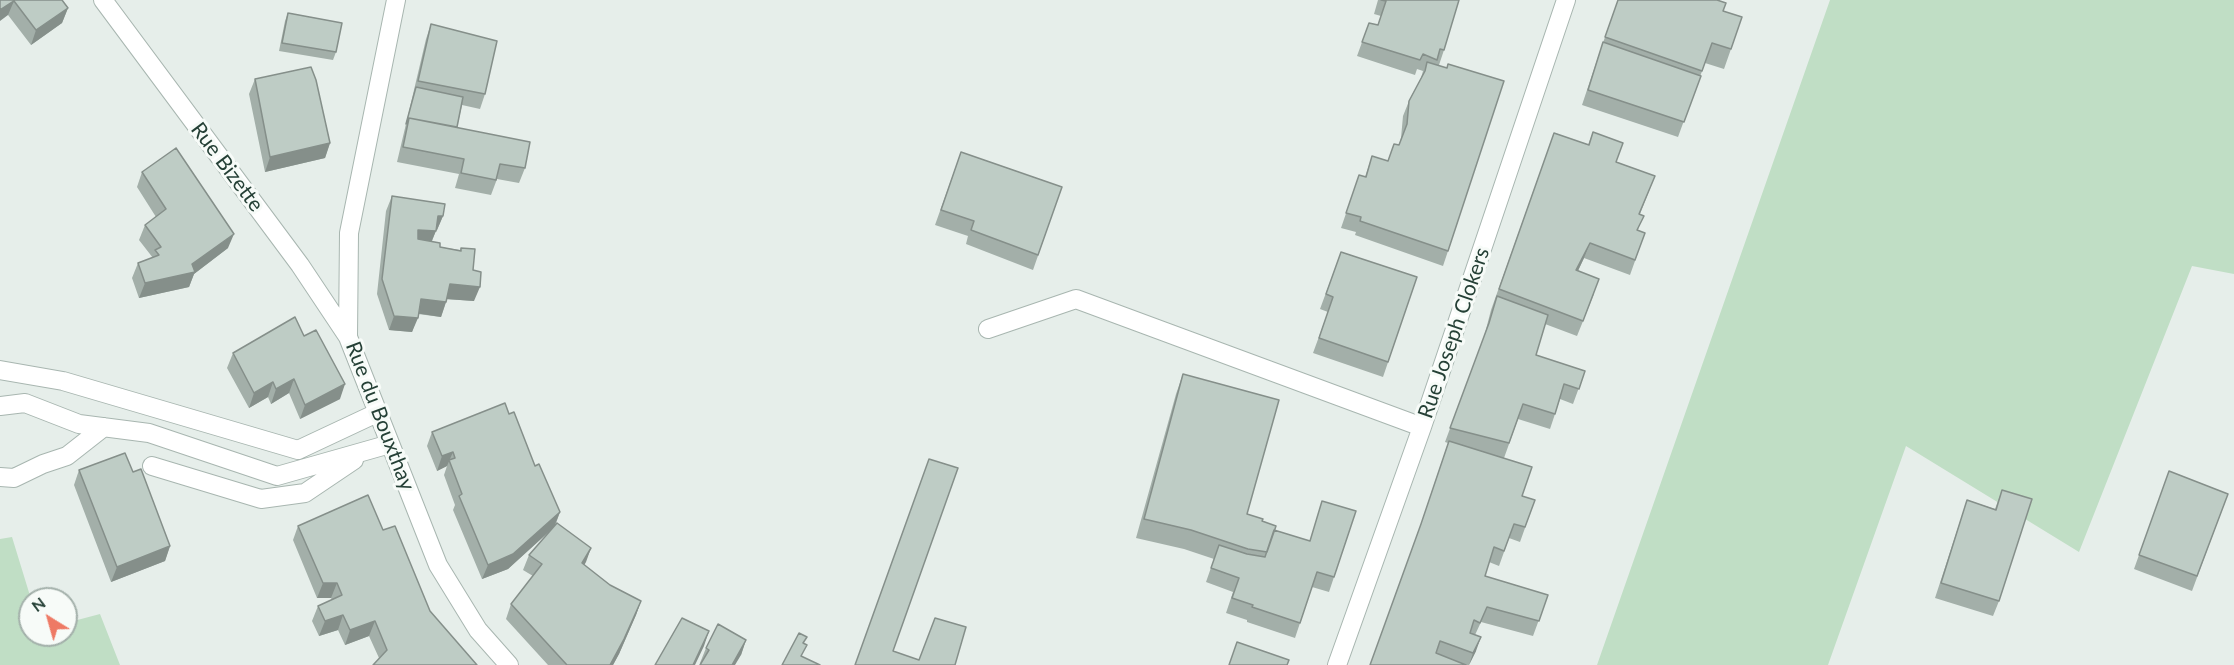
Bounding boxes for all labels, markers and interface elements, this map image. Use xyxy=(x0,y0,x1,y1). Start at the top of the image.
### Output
street label: Rue Bizette xyxy=(185,117,269,217)
street label: Rue Joseph Clokers xyxy=(1413,244,1495,422)
street label: Rue du Bouxthay xyxy=(340,338,420,494)
north arrow xyxy=(18,587,78,647)
text: N xyxy=(27,593,49,615)

